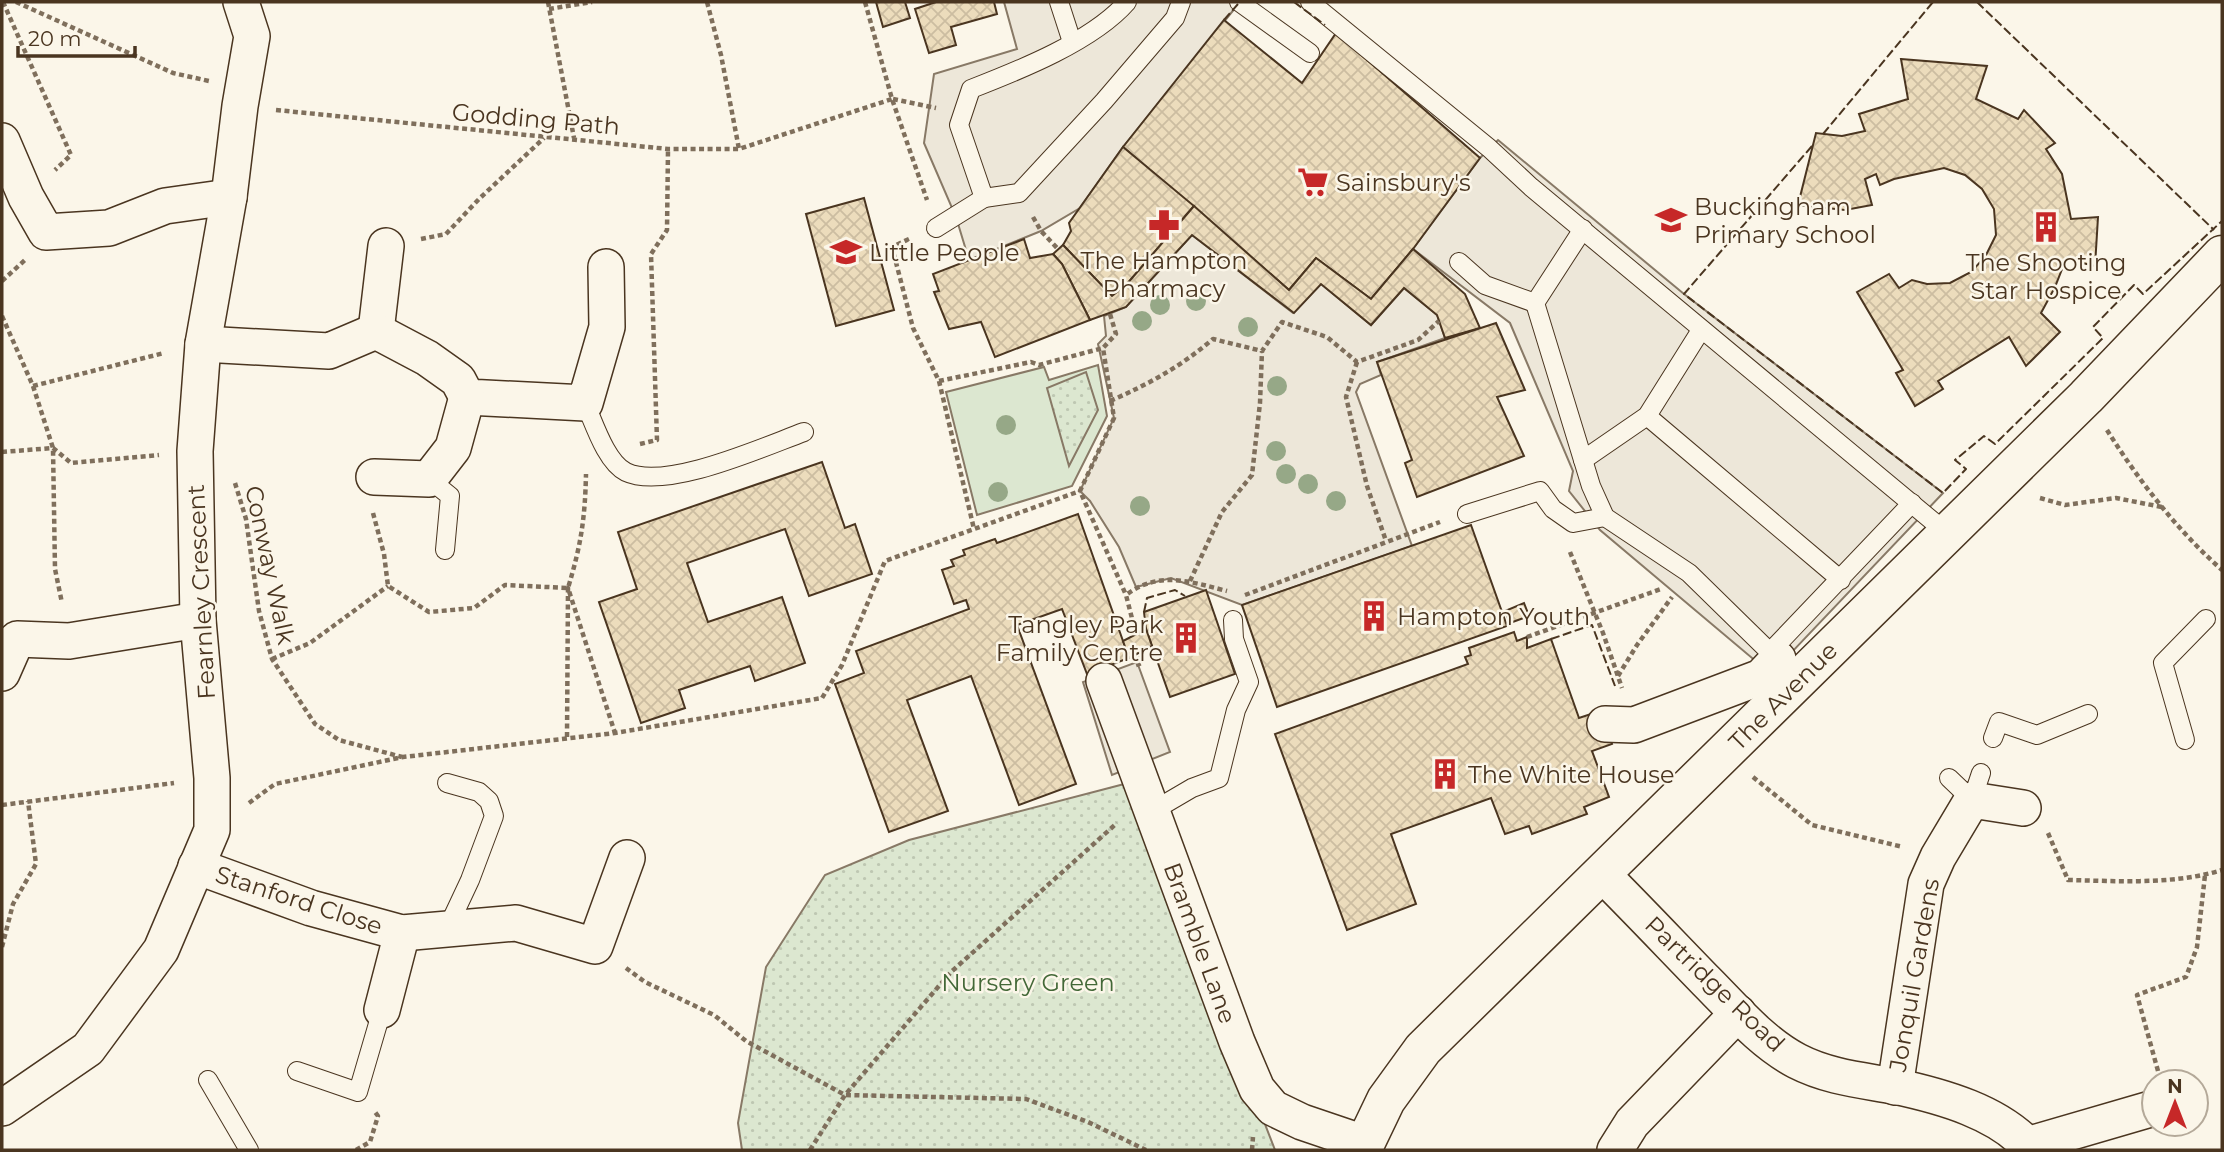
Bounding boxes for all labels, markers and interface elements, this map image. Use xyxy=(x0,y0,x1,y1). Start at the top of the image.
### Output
scale bar xyxy=(18,14,135,58)
text: 20 m xyxy=(28,26,82,51)
street label: Godding Path xyxy=(451,97,621,141)
supermarket icon: Sainsbury's xyxy=(1296,165,1330,199)
place label: Sainsbury's xyxy=(1336,168,1471,197)
place label: Buckingham Primary School xyxy=(1694,192,1876,249)
school or university icon: Buckingham Primary School xyxy=(1654,203,1688,237)
pharmacy icon: The Hampton Pharmacy xyxy=(1147,208,1181,242)
building icon: The Shooting Star Hospice xyxy=(2029,210,2063,244)
school or university icon: Little People xyxy=(829,235,863,269)
place label: Little People xyxy=(869,238,1019,267)
place label: The Hampton Pharmacy xyxy=(1081,246,1247,303)
place label: The Shooting Star Hospice xyxy=(1966,248,2126,305)
street label: Conway Walk xyxy=(239,483,301,648)
street label: Fearnley Crescent xyxy=(181,484,221,700)
building icon: Hampton Youth xyxy=(1357,599,1391,633)
place label: Hampton Youth xyxy=(1397,602,1590,631)
place label: Tangley Park Family Centre xyxy=(996,610,1164,667)
building icon: Tangley Park Family Centre xyxy=(1169,621,1203,655)
street label: The Avenue xyxy=(1723,636,1843,756)
building icon: The White House xyxy=(1428,757,1462,791)
place label: The White House xyxy=(1468,760,1674,789)
street label: Stanford Close xyxy=(212,859,386,941)
street label: Bramble Lane xyxy=(1157,859,1243,1027)
street label: Jonquil Gardens xyxy=(1883,876,1945,1075)
street label: Partridge Road xyxy=(1639,910,1791,1058)
park label: Nursery Green xyxy=(941,968,1115,997)
north arrow xyxy=(2140,1068,2210,1138)
text: N xyxy=(2167,1075,2183,1098)

